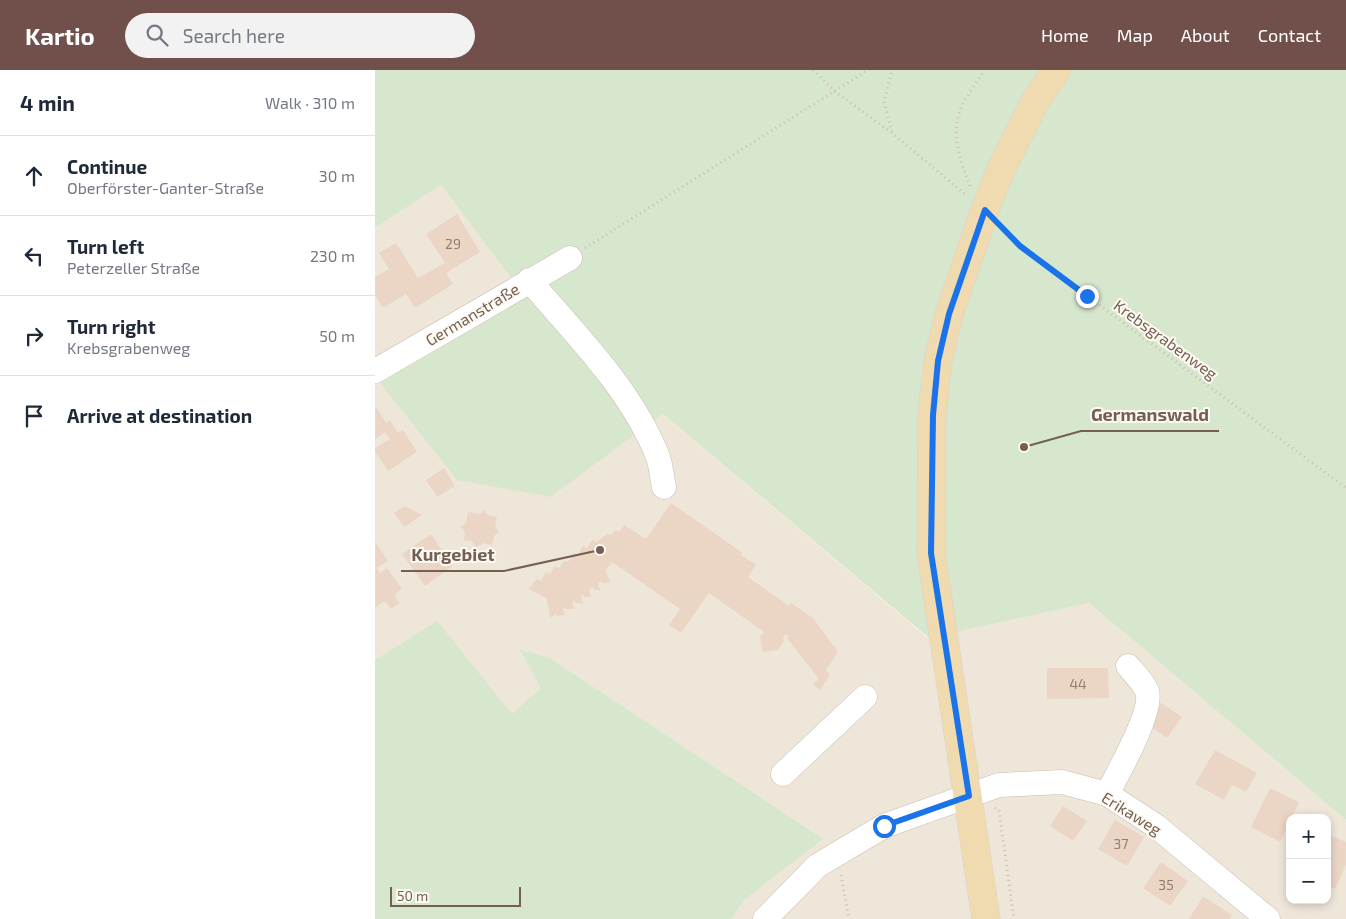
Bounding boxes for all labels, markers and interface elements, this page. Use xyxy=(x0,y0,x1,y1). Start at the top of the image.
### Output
search box xyxy=(125,13,475,58)
text: Kartio xyxy=(25,21,95,50)
icon: search xyxy=(143,21,171,49)
text: Search here xyxy=(183,24,285,47)
text: Home xyxy=(1041,24,1089,46)
text: Map xyxy=(1117,24,1153,46)
text: About xyxy=(1181,24,1230,46)
text: Contact xyxy=(1258,24,1321,46)
text: 4 min xyxy=(20,90,75,115)
text: Walk · 310 m xyxy=(265,93,355,112)
text: Continue xyxy=(67,155,147,178)
icon: ahead xyxy=(20,162,48,190)
text: 30 m xyxy=(319,166,355,185)
text: Oberförster-Ganter-Straße xyxy=(67,178,264,197)
text: Turn left xyxy=(67,235,144,258)
house number: 29 xyxy=(445,235,461,252)
icon: left xyxy=(20,242,48,270)
text: 230 m xyxy=(310,246,355,265)
text: Peterzeller Straße xyxy=(67,258,200,277)
street label: Germanstraße xyxy=(422,279,522,349)
route end xyxy=(1076,285,1099,308)
street label: Krebsgrabenweg xyxy=(1111,295,1222,383)
text: Turn right xyxy=(67,315,155,338)
icon: right xyxy=(20,322,48,350)
text: 50 m xyxy=(319,326,355,345)
text: Krebsgrabenweg xyxy=(67,338,190,357)
callout: Germanswald xyxy=(1081,398,1219,431)
icon: arrive xyxy=(20,402,48,430)
text: Germanswald xyxy=(1091,403,1209,425)
text: Arrive at destination xyxy=(67,404,252,427)
callout: Kurgebiet xyxy=(401,538,504,571)
text: Kurgebiet xyxy=(411,543,495,565)
house number: 44 xyxy=(1069,675,1087,692)
street label: Erikaweg xyxy=(1099,787,1165,839)
map controls xyxy=(1286,814,1331,904)
button: + xyxy=(1286,814,1331,859)
route start xyxy=(873,815,896,838)
house number: 37 xyxy=(1114,835,1128,852)
button: − xyxy=(1286,859,1331,904)
house number: 35 xyxy=(1158,876,1174,893)
scale bar xyxy=(390,884,521,907)
text: 50 m xyxy=(397,887,428,904)

